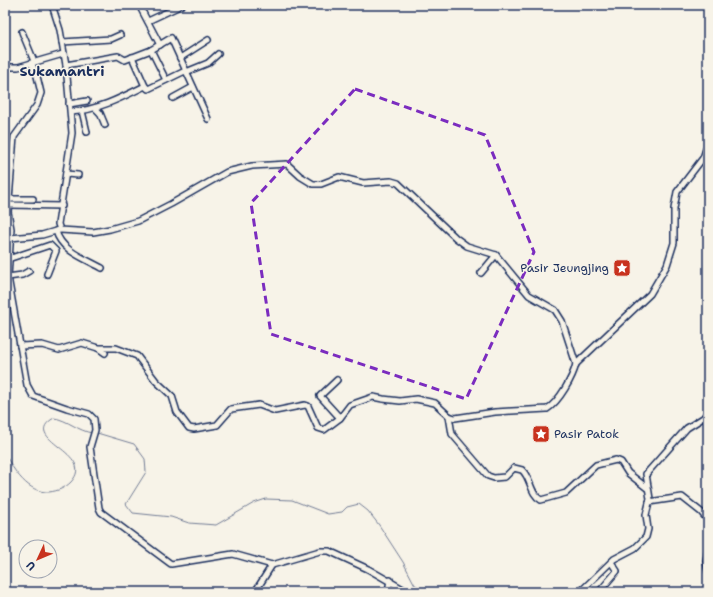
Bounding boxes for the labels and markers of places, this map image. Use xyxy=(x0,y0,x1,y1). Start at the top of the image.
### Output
place icon: Pasir Jeungjing xyxy=(612,258,632,278)
place label: Pasir Jeungjing xyxy=(520,260,609,276)
place icon: Pasir Patok xyxy=(531,424,551,444)
place label: Pasir Patok xyxy=(554,426,619,442)

